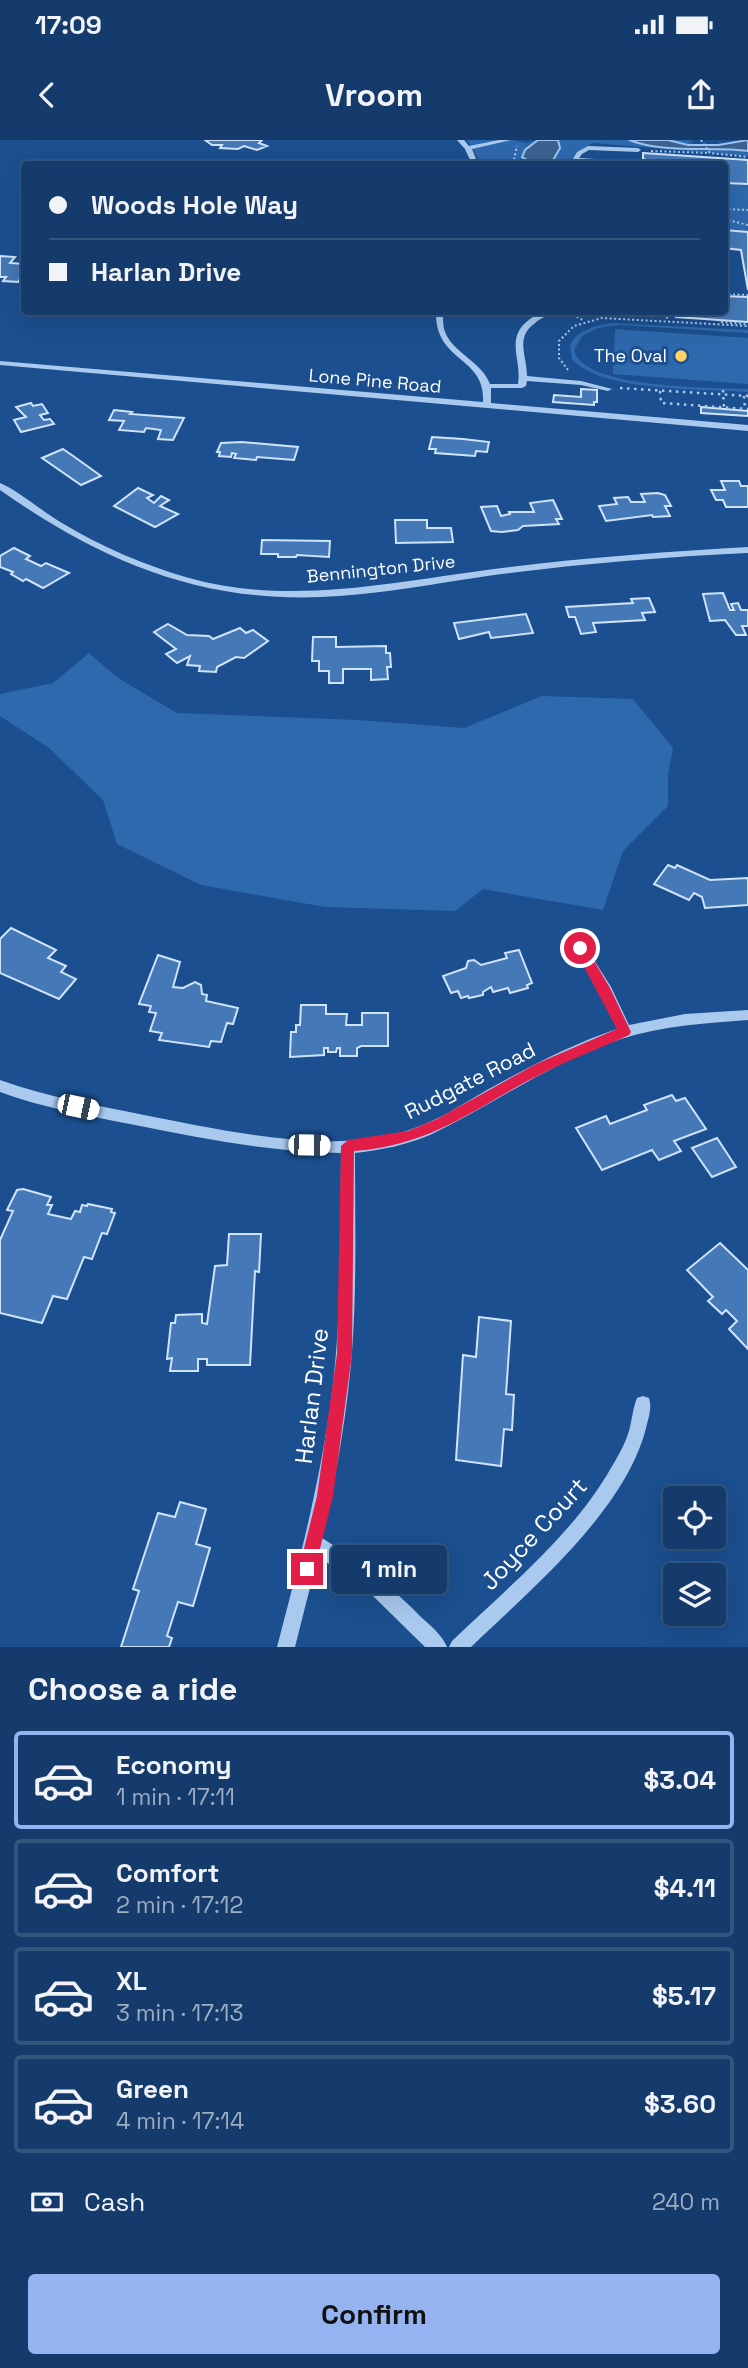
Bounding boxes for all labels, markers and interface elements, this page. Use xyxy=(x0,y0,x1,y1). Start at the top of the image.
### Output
text: 17:09 xyxy=(35,8,102,42)
text: Vroom xyxy=(325,75,423,115)
icon: back xyxy=(28,76,66,114)
icon: share xyxy=(682,76,720,114)
text: Woods Hole Way xyxy=(91,188,298,222)
text: Harlan Drive xyxy=(91,255,241,289)
place label: The Oval xyxy=(594,344,667,367)
marker: The Oval xyxy=(673,348,689,364)
street label: Lone Pine Road xyxy=(308,363,442,398)
street label: Bennington Drive xyxy=(305,549,456,588)
route start xyxy=(564,932,596,964)
street label: Rudgate Road xyxy=(400,1036,540,1125)
car xyxy=(56,1092,101,1122)
car xyxy=(288,1134,331,1156)
street label: Harlan Drive xyxy=(288,1326,335,1466)
street label: Joyce Court xyxy=(474,1471,594,1596)
map controls xyxy=(663,1486,726,1626)
button: locate xyxy=(663,1486,726,1549)
callout: 1 min xyxy=(332,1544,447,1594)
route end xyxy=(291,1553,323,1585)
text: 1 min xyxy=(361,1554,417,1584)
button: layers xyxy=(663,1563,726,1626)
text: Choose a ride xyxy=(28,1669,238,1709)
text: Economy xyxy=(116,1748,232,1782)
icon: car xyxy=(32,1749,95,1812)
text: $3.04 xyxy=(644,1763,716,1797)
text: 1 min · 17:11 xyxy=(116,1782,235,1812)
text: Comfort xyxy=(116,1856,219,1890)
icon: car xyxy=(32,1857,95,1920)
text: $4.11 xyxy=(654,1871,716,1905)
text: 2 min · 17:12 xyxy=(116,1890,243,1920)
text: XL xyxy=(116,1964,147,1998)
icon: car xyxy=(32,1965,95,2028)
text: $5.17 xyxy=(652,1979,716,2013)
text: 3 min · 17:13 xyxy=(116,1998,243,2028)
text: Green xyxy=(116,2072,189,2106)
icon: car xyxy=(32,2073,95,2136)
text: $3.60 xyxy=(644,2087,716,2121)
text: 4 min · 17:14 xyxy=(116,2106,244,2136)
icon: cash xyxy=(28,2183,66,2221)
text: Cash xyxy=(84,2185,145,2219)
text: 240 m xyxy=(652,2187,720,2217)
button: Confirm xyxy=(28,2274,720,2354)

